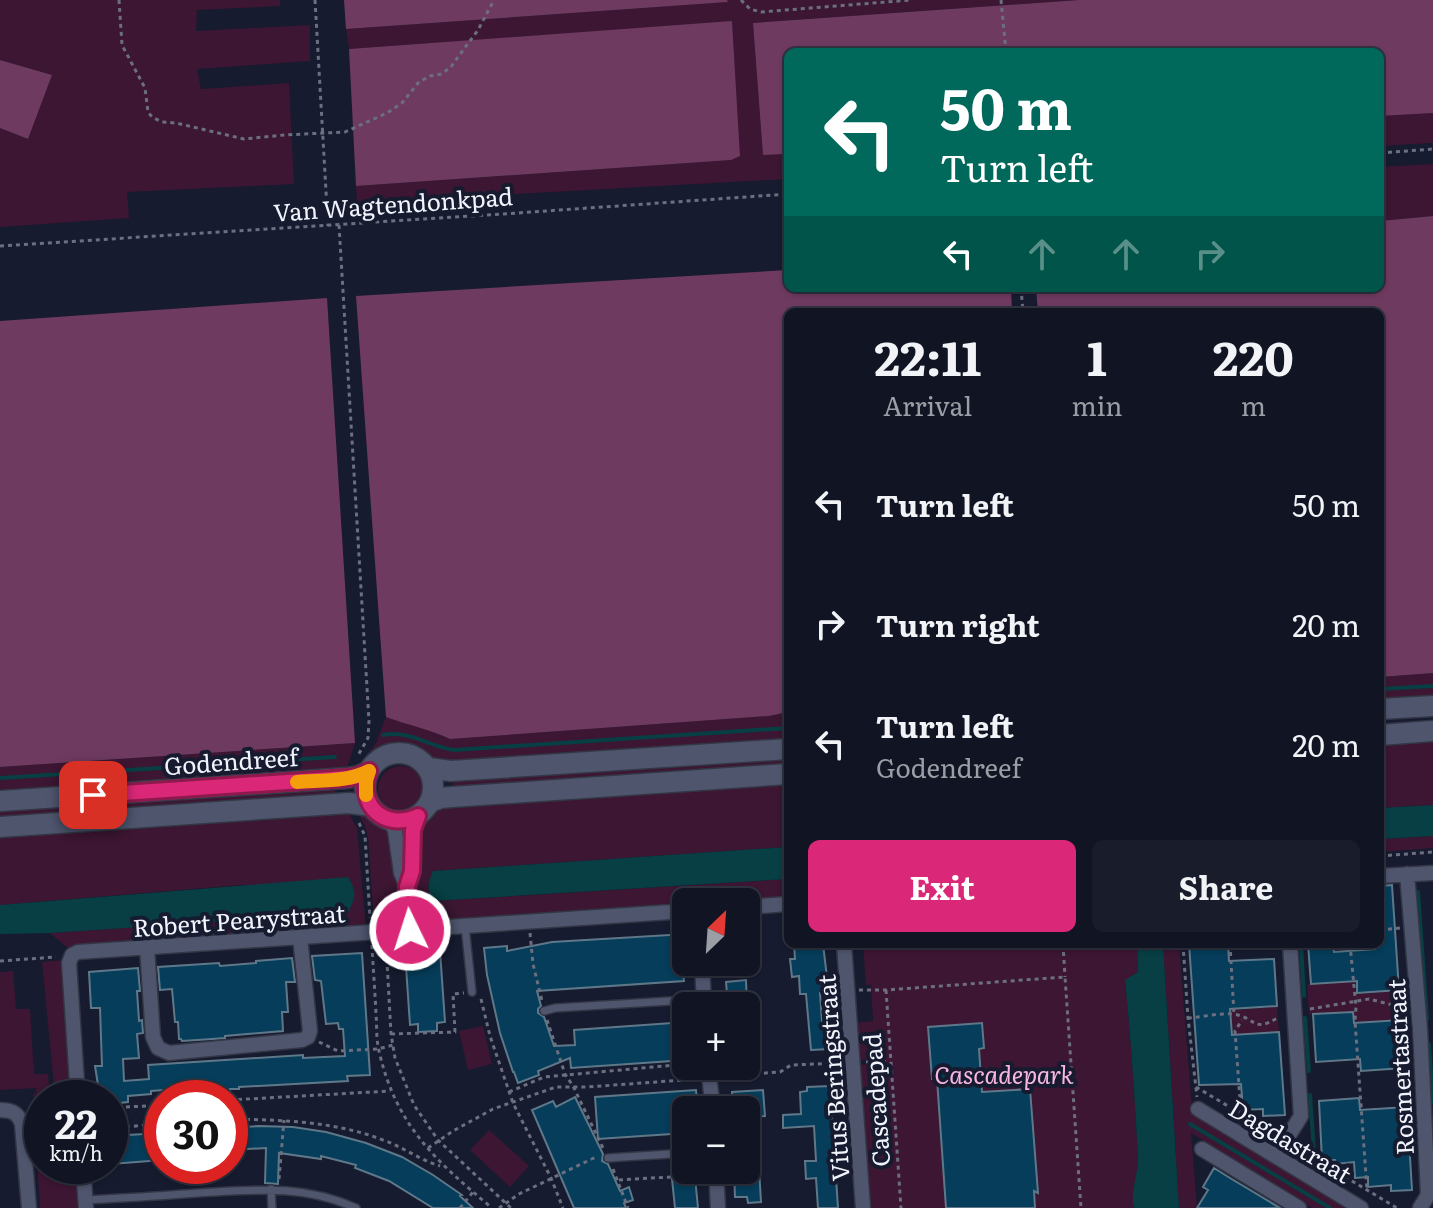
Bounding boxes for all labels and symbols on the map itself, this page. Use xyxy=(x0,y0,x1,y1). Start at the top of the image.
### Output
street label: Van Wagtendonkpad xyxy=(272,177,514,229)
street label: Godendreef xyxy=(163,738,301,782)
pin xyxy=(59,761,127,829)
position arrow xyxy=(368,888,452,972)
north arrow xyxy=(672,888,760,976)
street label: Robert Pearystraat xyxy=(132,894,347,944)
street label: Vitus Beringstraat xyxy=(807,973,857,1183)
street label: Rosmertastraat xyxy=(1377,978,1421,1156)
street label: Cascadepad xyxy=(853,1032,897,1168)
park label: Cascadepark xyxy=(934,1056,1075,1091)
speed limit sign: 30 xyxy=(144,1080,248,1184)
street label: Dagdastraat xyxy=(1223,1090,1359,1191)

